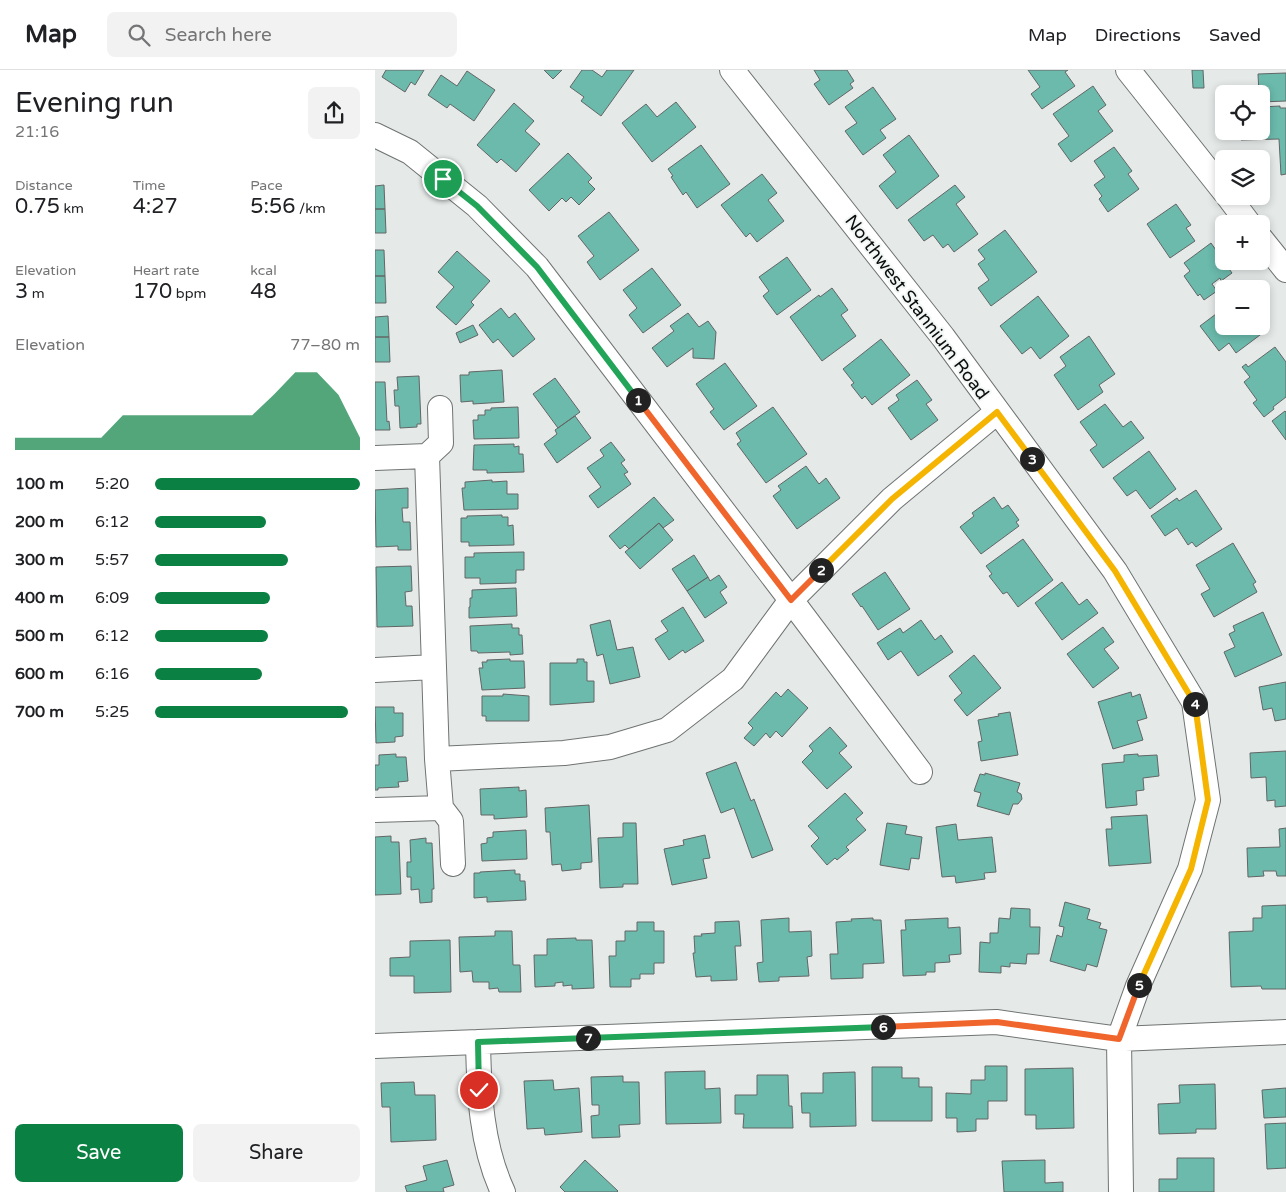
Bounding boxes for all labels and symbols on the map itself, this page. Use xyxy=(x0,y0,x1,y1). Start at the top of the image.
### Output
pin xyxy=(422,158,464,200)
street label: Northwest Stannium Road xyxy=(840,210,994,404)
pin: 1 xyxy=(625,388,651,412)
pin: 3 xyxy=(1019,446,1045,472)
pin: 2 xyxy=(809,558,833,582)
pin: 4 xyxy=(1183,692,1207,716)
pin: 5 xyxy=(1127,972,1151,998)
pin: 6 xyxy=(871,1014,895,1040)
pin: 7 xyxy=(575,1026,601,1050)
pin xyxy=(458,1069,500,1111)

